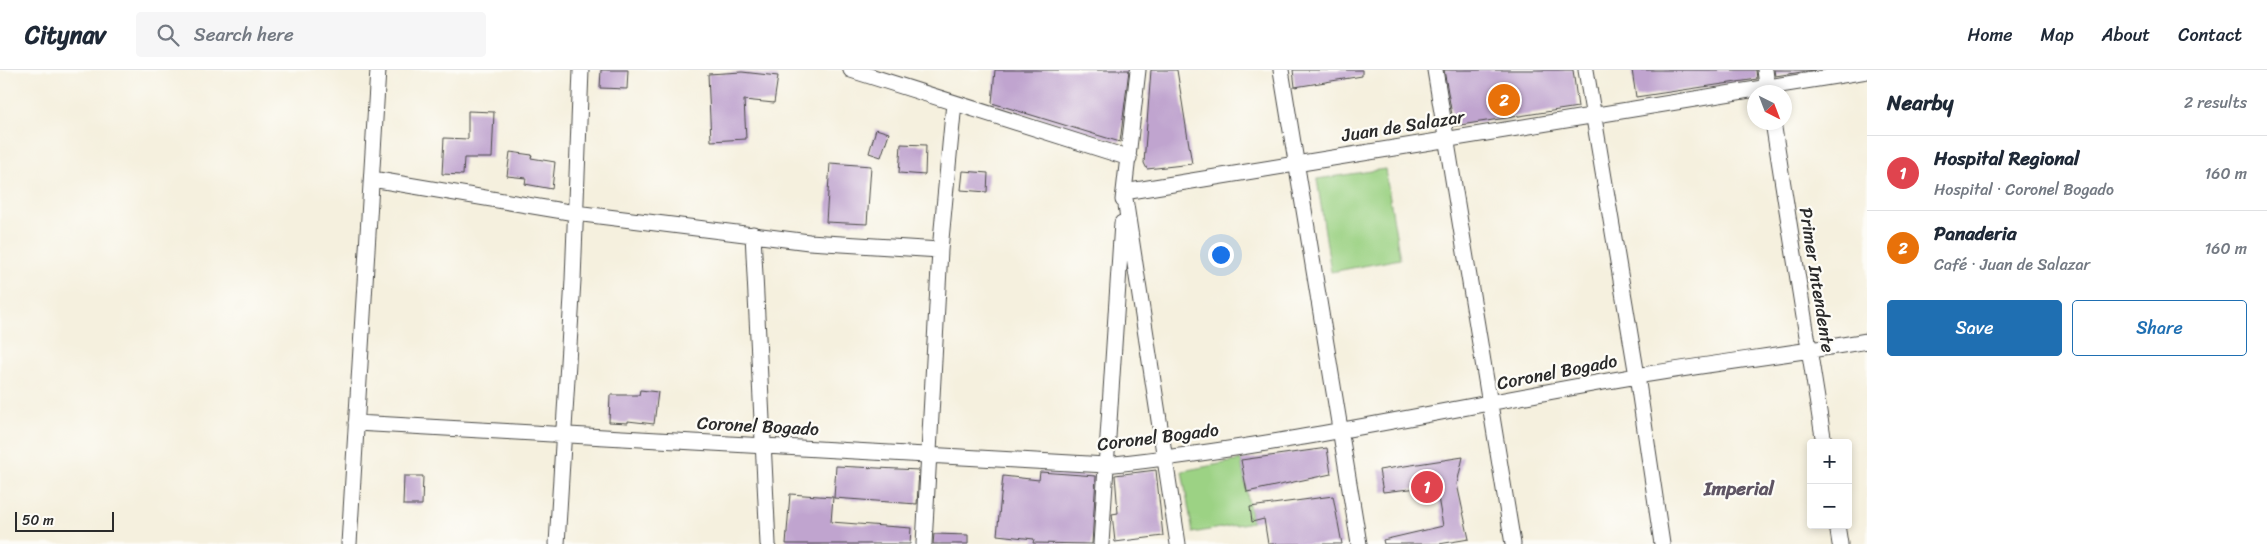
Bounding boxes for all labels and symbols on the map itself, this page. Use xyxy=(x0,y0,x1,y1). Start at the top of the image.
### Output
pin: 2 xyxy=(1488,81,1520,119)
north arrow xyxy=(1747,85,1792,130)
street label: Juan de Salazar xyxy=(1338,100,1468,152)
street label: Primer Intendente xyxy=(1790,205,1844,355)
your location xyxy=(1208,242,1234,268)
street label: Coronel Bogado xyxy=(1494,345,1620,399)
street label: Coronel Bogado xyxy=(696,407,820,445)
street label: Coronel Bogado xyxy=(1095,414,1221,460)
pin: 1 xyxy=(1411,468,1443,506)
district label: Imperial xyxy=(1703,472,1776,505)
scale bar xyxy=(15,509,114,532)

